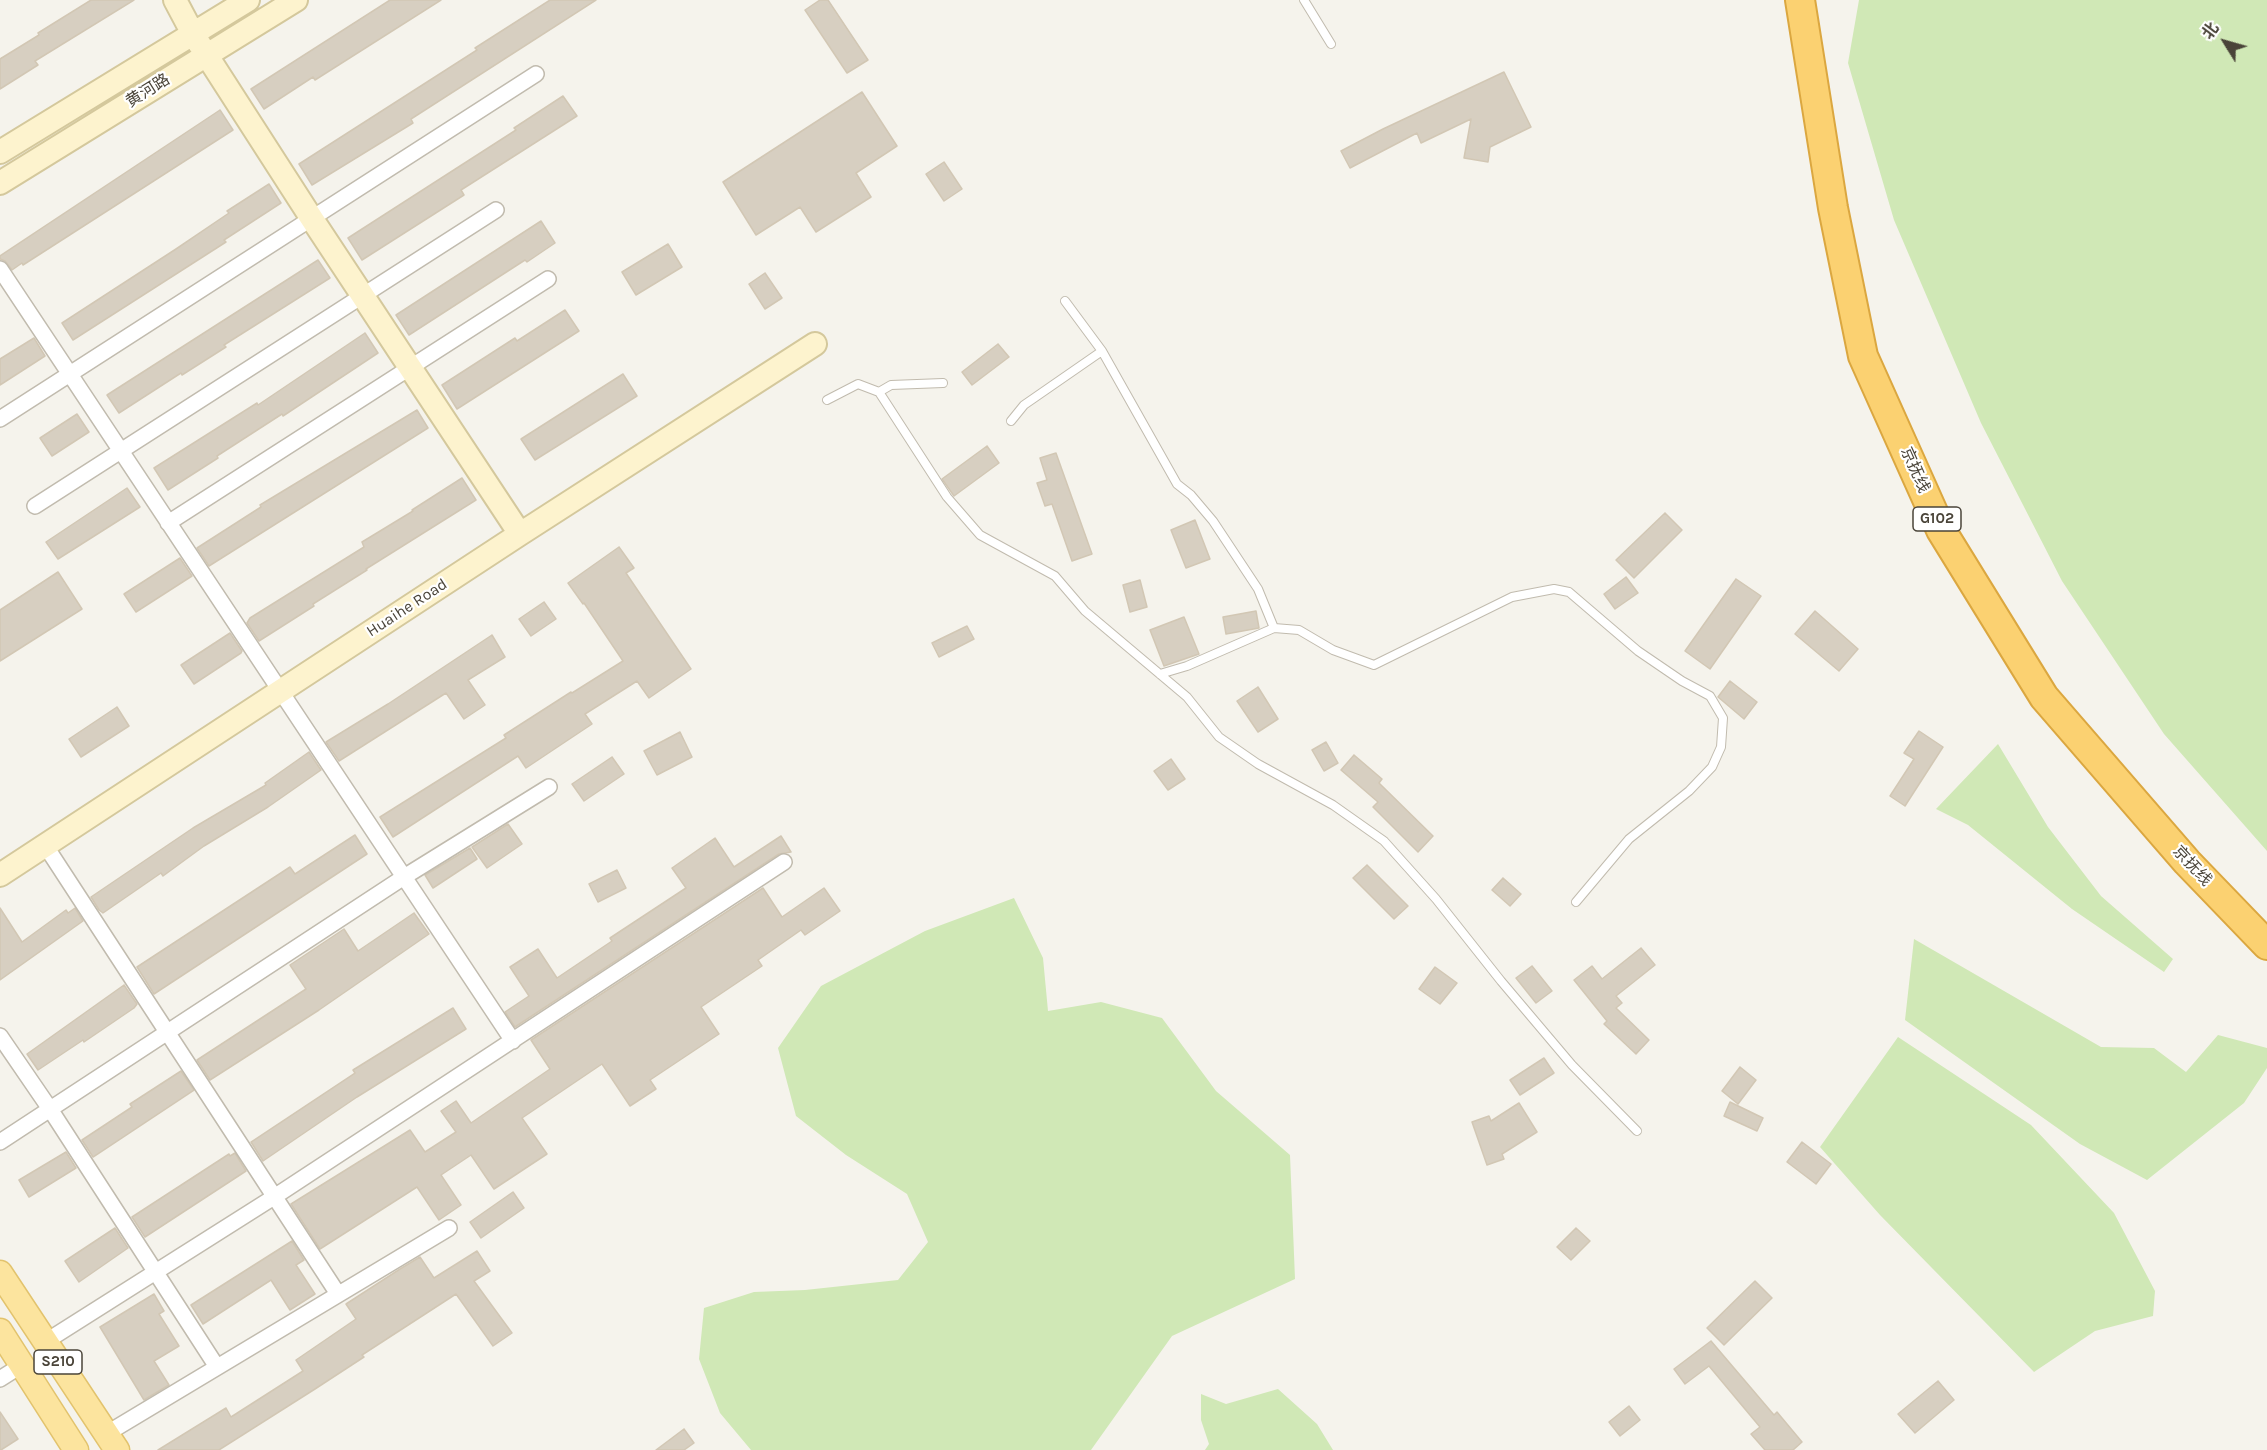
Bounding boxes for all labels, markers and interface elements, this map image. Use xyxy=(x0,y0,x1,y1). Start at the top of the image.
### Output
north arrow xyxy=(2195,12,2255,72)
text: 北 xyxy=(2198,19,2223,43)
street label: 黄河路 xyxy=(123,70,173,112)
street label: 京抚线 xyxy=(1896,444,1934,496)
road number: G102 xyxy=(1913,507,1961,531)
street label: Huaihe Road xyxy=(363,575,451,641)
street label: 京抚线 xyxy=(2169,842,2215,890)
road number: S210 xyxy=(34,1350,82,1374)

